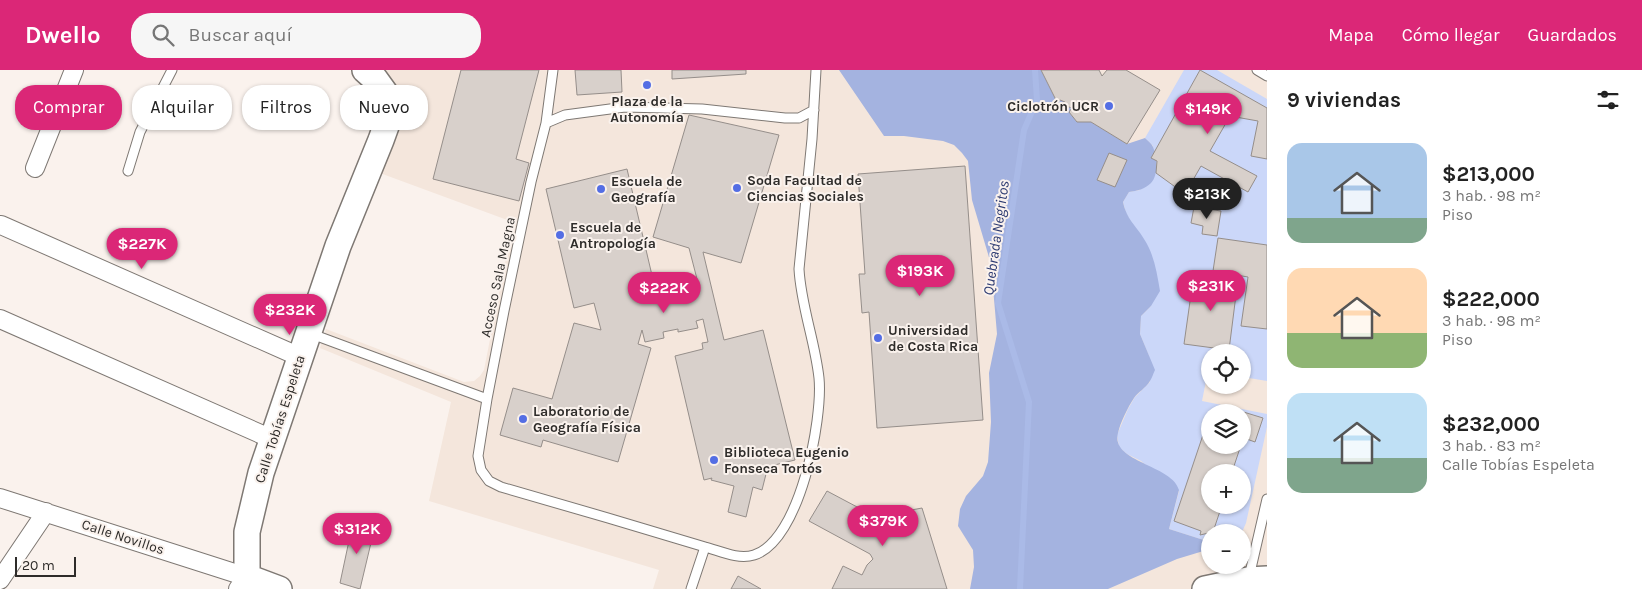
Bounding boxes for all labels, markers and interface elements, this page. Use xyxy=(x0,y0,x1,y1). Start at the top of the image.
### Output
search box xyxy=(131,13,481,58)
text: Dwello xyxy=(25,21,101,49)
icon: search xyxy=(149,21,177,49)
text: Buscar aquí xyxy=(189,24,292,46)
text: Mapa xyxy=(1328,24,1374,46)
text: Cómo llegar xyxy=(1402,24,1500,46)
text: Guardados xyxy=(1528,24,1617,46)
marker: Plaza de la Autonomía xyxy=(641,79,653,91)
chip: Comprar xyxy=(15,85,122,130)
chip: Alquilar xyxy=(132,85,232,130)
chip: Filtros xyxy=(242,85,330,130)
chip: Nuevo xyxy=(340,85,428,130)
icon: filters xyxy=(1594,86,1622,114)
text: 9 viviendas xyxy=(1287,88,1401,112)
pin: $149K xyxy=(1173,92,1243,135)
place label: Plaza de la Autonomía xyxy=(610,93,684,126)
place label: Ciclotrón UCR xyxy=(1007,98,1099,115)
text: $149K xyxy=(1185,99,1231,118)
marker: Ciclotrón UCR xyxy=(1103,100,1115,112)
text: $213,000 xyxy=(1442,162,1535,186)
icon: home xyxy=(1327,163,1387,223)
place label: Soda Facultad de Ciencias Sociales xyxy=(747,172,864,205)
place label: Escuela de Geografía xyxy=(611,173,682,206)
pin: $213K xyxy=(1172,178,1242,220)
water label: Quebrada Negritos xyxy=(979,179,1013,297)
marker: Soda Facultad de Ciencias Sociales xyxy=(731,182,743,194)
marker: Escuela de Geografía xyxy=(595,183,607,195)
text: $213K xyxy=(1184,184,1230,203)
text: 3 hab. · 98 m² xyxy=(1442,186,1541,205)
text: Piso xyxy=(1442,205,1473,224)
street label: Acceso Sala Magna xyxy=(477,215,519,339)
place label: Escuela de Antropología xyxy=(570,219,656,252)
pin: $227K xyxy=(107,228,177,270)
marker: Escuela de Antropología xyxy=(554,229,566,241)
text: $227K xyxy=(118,234,166,253)
pin: $193K xyxy=(885,254,955,297)
text: $193K xyxy=(897,261,943,280)
pin: $231K xyxy=(1176,270,1246,312)
pin: $222K xyxy=(629,272,699,314)
text: $231K xyxy=(1188,276,1234,295)
text: $222K xyxy=(639,278,689,297)
text: $222,000 xyxy=(1442,287,1540,311)
icon: home xyxy=(1327,288,1387,348)
pin: $232K xyxy=(255,294,325,336)
text: $232K xyxy=(265,300,315,319)
text: 3 hab. · 98 m² xyxy=(1442,311,1541,330)
place label: Universidad de Costa Rica xyxy=(888,322,978,355)
text: Piso xyxy=(1442,330,1473,349)
marker: Universidad de Costa Rica xyxy=(872,332,884,344)
map controls xyxy=(1201,344,1251,574)
button: locate xyxy=(1201,344,1251,394)
street label: Calle Tobías Espeleta xyxy=(251,353,309,485)
place label: Laboratorio de Geografía Física xyxy=(533,403,641,436)
button: layers xyxy=(1201,404,1251,454)
text: $232,000 xyxy=(1442,412,1540,436)
marker: Laboratorio de Geografía Física xyxy=(517,413,529,425)
icon: home xyxy=(1327,413,1387,473)
text: 3 hab. · 83 m² xyxy=(1442,436,1541,455)
place label: Biblioteca Eugenio Fonseca Tortós xyxy=(724,444,849,477)
marker: Biblioteca Eugenio Fonseca Tortós xyxy=(708,454,720,466)
text: Calle Tobías Espeleta xyxy=(1442,455,1595,474)
button: + xyxy=(1201,464,1251,514)
pin: $379K xyxy=(848,504,918,547)
text: $379K xyxy=(858,511,908,530)
pin: $312K xyxy=(322,512,392,555)
street label: Calle Novillos xyxy=(80,516,166,558)
text: $312K xyxy=(334,519,380,538)
button: − xyxy=(1201,524,1251,574)
scale bar xyxy=(15,554,76,577)
text: 20 m xyxy=(22,557,55,574)

